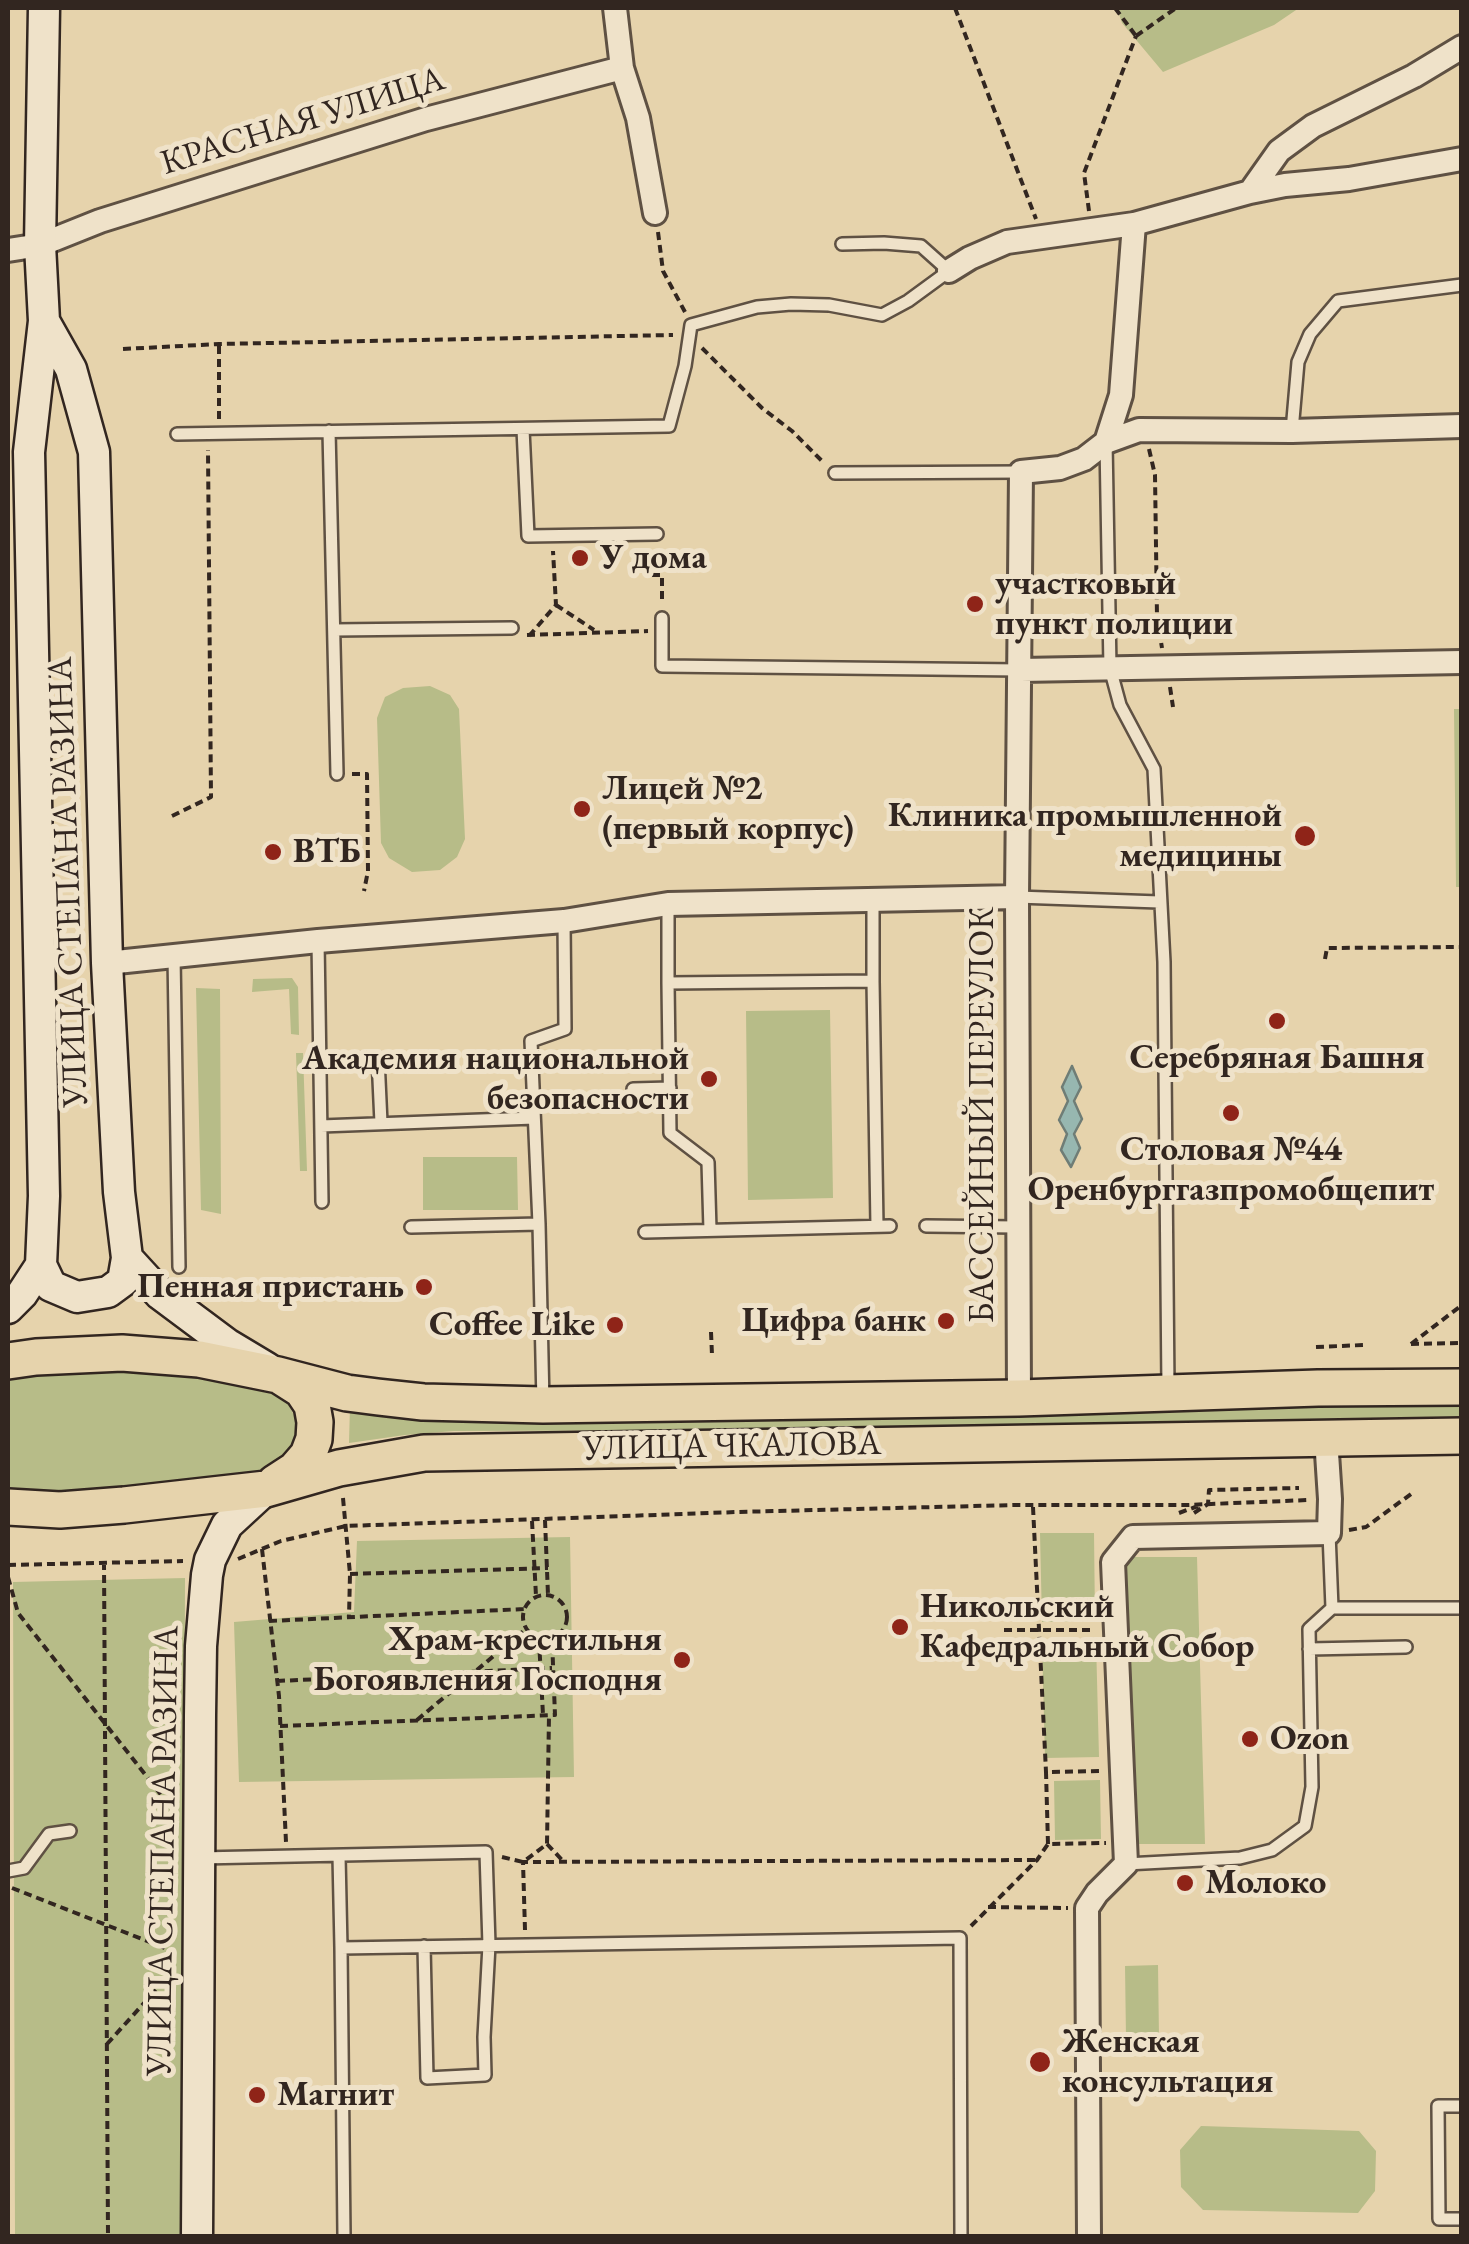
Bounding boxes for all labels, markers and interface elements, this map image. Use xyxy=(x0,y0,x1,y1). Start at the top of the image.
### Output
street label: КРАСНАЯ УЛИЦА xyxy=(156,59,450,185)
place label: У дома xyxy=(600,537,707,579)
marker: У дома xyxy=(569,547,591,569)
place label: участковый пункт полиции xyxy=(995,563,1233,645)
marker: участковый пункт полиции xyxy=(964,593,986,615)
street label: УЛИЦА СТЕПАНА РАЗИНА xyxy=(40,656,98,1108)
place label: Лицей №2 (первый корпус) xyxy=(602,768,854,850)
place label: Клиника промышленной медицины xyxy=(888,795,1282,877)
marker: Лицей №2 (первый корпус) xyxy=(571,798,593,820)
marker: Клиника промышленной медицины xyxy=(1292,823,1318,849)
place label: ВТБ xyxy=(293,831,361,873)
marker: ВТБ xyxy=(262,841,284,863)
street label: БАССЕЙНЫЙ ПЕРЕУЛОК xyxy=(962,907,1004,1323)
marker: Серебряная Башня xyxy=(1266,1010,1288,1032)
place label: Серебряная Башня xyxy=(1129,1037,1425,1079)
place label: Академия национальной безопасности xyxy=(302,1038,689,1120)
marker: Академия национальной безопасности xyxy=(698,1068,720,1090)
marker: Столовая №44 Оренбурггазпромобщепит xyxy=(1220,1102,1242,1124)
place label: Столовая №44 Оренбурггазпромобщепит xyxy=(1028,1129,1434,1211)
place label: Пенная пристань xyxy=(137,1266,404,1308)
marker: Пенная пристань xyxy=(413,1276,435,1298)
place label: Цифра банк xyxy=(742,1300,926,1342)
place label: Coffee Like xyxy=(429,1304,595,1346)
marker: Цифра банк xyxy=(935,1310,957,1332)
marker: Coffee Like xyxy=(604,1314,626,1336)
street label: УЛИЦА ЧКАЛОВА xyxy=(582,1423,882,1471)
place label: Никольский Кафедральный Собор xyxy=(920,1586,1254,1668)
marker: Никольский Кафедральный Собор xyxy=(889,1616,911,1638)
place label: Храм-крестильня Богоявления Господня xyxy=(313,1619,662,1701)
street label: УЛИЦА СТЕПАНА РАЗИНА xyxy=(139,1625,189,2077)
marker: Храм-крестильня Богоявления Господня xyxy=(671,1649,693,1671)
place label: Ozon xyxy=(1270,1718,1349,1760)
marker: Ozon xyxy=(1239,1728,1261,1750)
place label: Молоко xyxy=(1205,1862,1326,1904)
marker: Молоко xyxy=(1174,1872,1196,1894)
place label: Женская консультация xyxy=(1062,2021,1274,2103)
marker: Женская консультация xyxy=(1027,2049,1053,2075)
place label: Магнит xyxy=(277,2074,394,2116)
marker: Магнит xyxy=(246,2084,268,2106)

